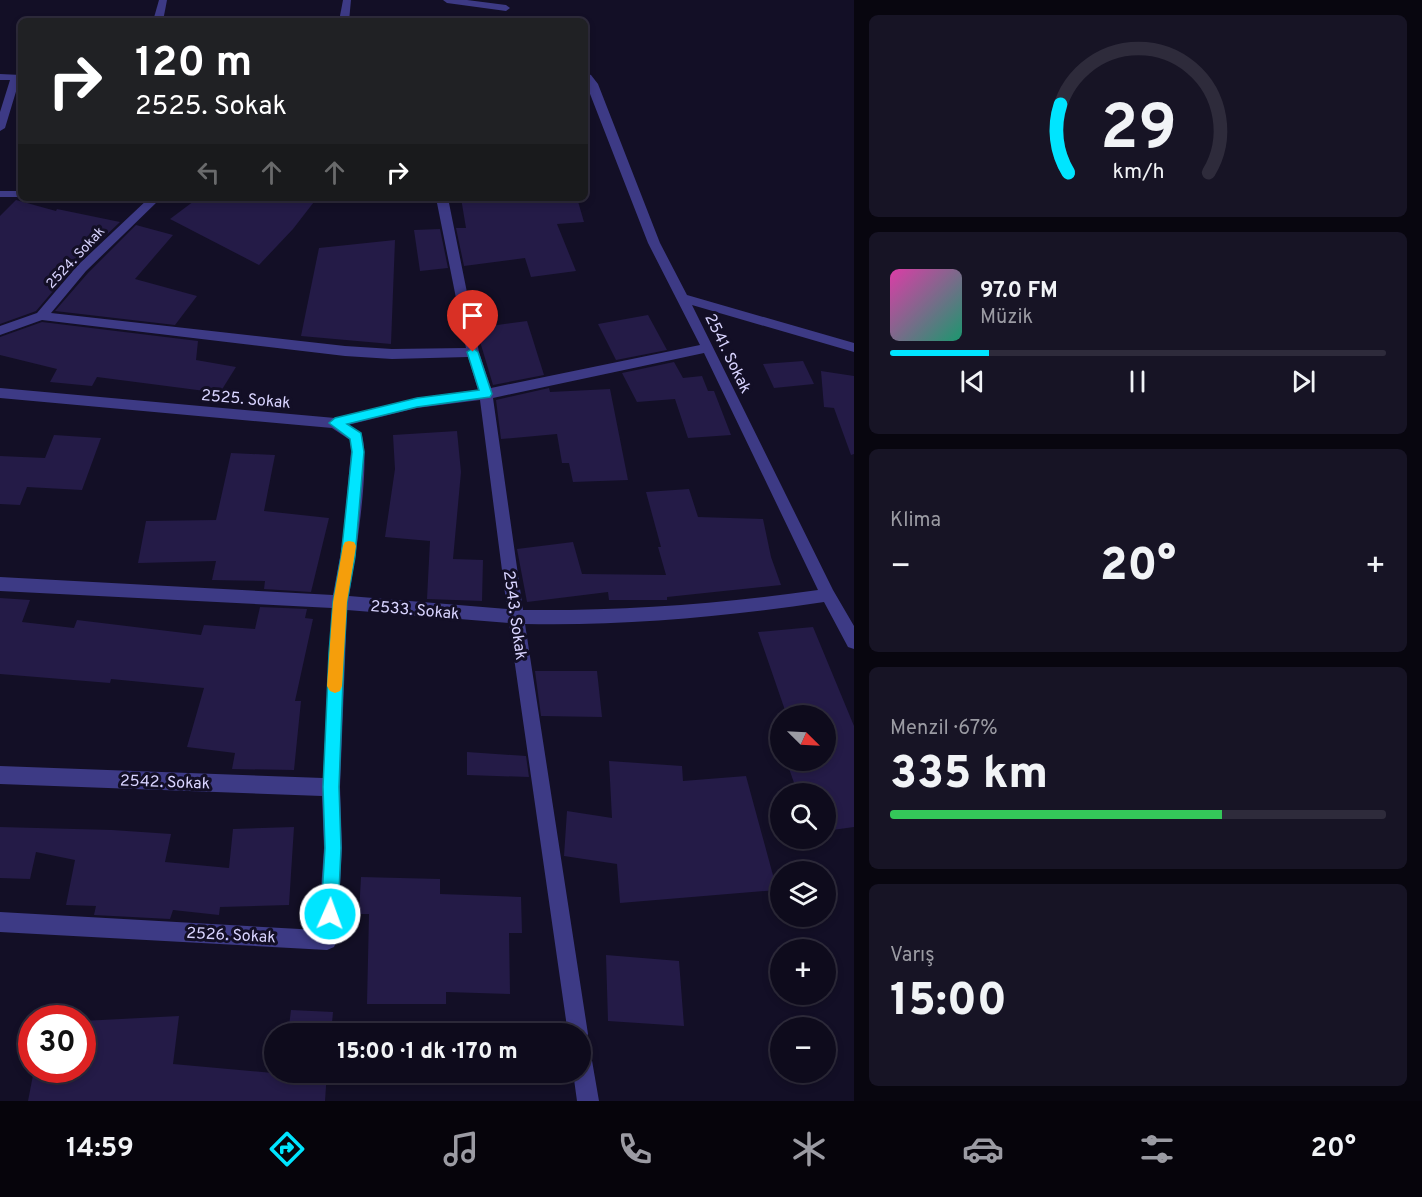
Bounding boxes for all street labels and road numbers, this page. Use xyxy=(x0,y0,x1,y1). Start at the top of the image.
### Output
street label: 2524. Sokak xyxy=(43,223,109,293)
street label: 2541. Sokak xyxy=(699,311,755,397)
street label: 2525. Sokak xyxy=(200,386,292,414)
street label: 2543. Sokak xyxy=(498,569,530,661)
street label: 2533. Sokak xyxy=(369,597,460,625)
street label: 2542. Sokak xyxy=(119,771,210,795)
street label: 2526. Sokak xyxy=(186,924,276,948)

